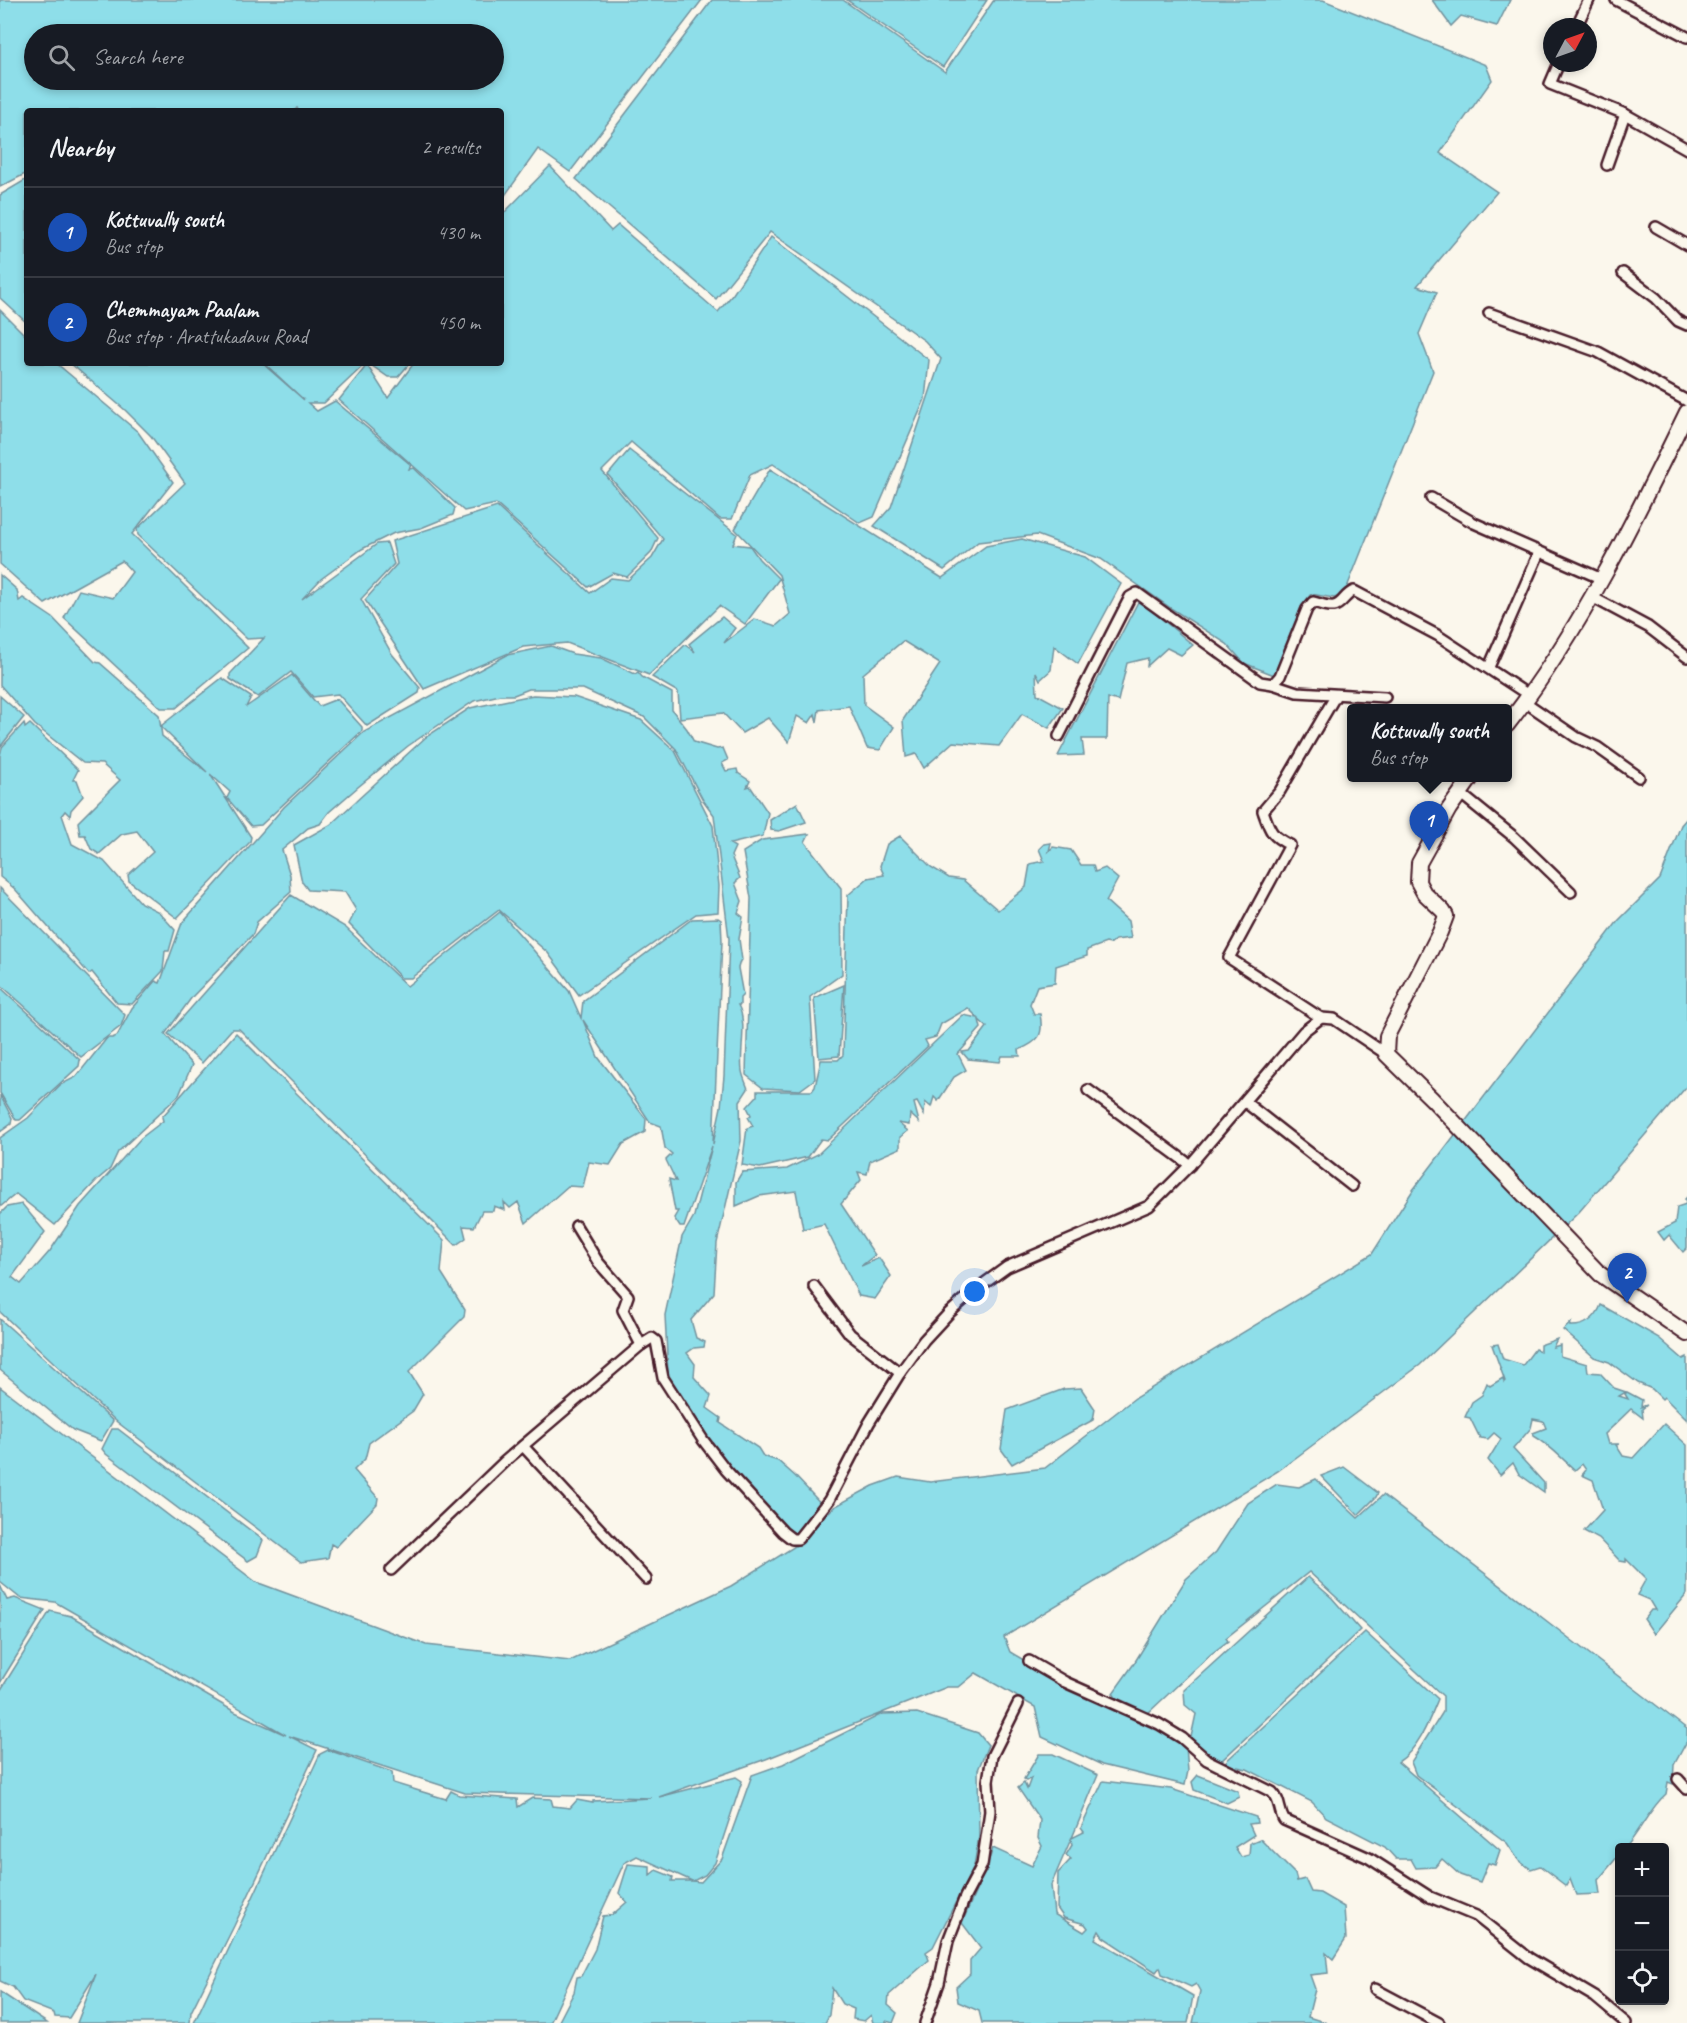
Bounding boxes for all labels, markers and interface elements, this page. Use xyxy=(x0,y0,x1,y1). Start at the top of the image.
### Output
north arrow xyxy=(1543,18,1597,72)
search box xyxy=(24,24,504,90)
icon: search xyxy=(45,41,78,74)
text: Search here xyxy=(93,43,183,71)
text: Nearby xyxy=(48,131,113,164)
text: 2 results xyxy=(421,135,480,160)
text: Kottuvally south xyxy=(105,206,224,234)
text: 1 xyxy=(63,220,72,245)
text: 430 m xyxy=(437,220,480,245)
text: Bus stop xyxy=(105,234,163,259)
text: Chemmayam Paalam xyxy=(105,296,258,324)
text: 2 xyxy=(63,310,72,335)
text: 450 m xyxy=(437,310,480,335)
text: Bus stop · Arattukadavu Road xyxy=(105,324,307,349)
popup xyxy=(1347,704,1512,782)
text: Kottuvally south xyxy=(1370,717,1489,745)
text: Bus stop xyxy=(1370,745,1427,770)
pin: 1 xyxy=(1410,802,1448,851)
pin: 2 xyxy=(1608,1254,1646,1303)
your location xyxy=(960,1277,989,1306)
map controls xyxy=(1615,1843,1669,2005)
button: + xyxy=(1615,1843,1669,1897)
button: − xyxy=(1615,1897,1669,1951)
button: locate xyxy=(1615,1951,1669,2005)

